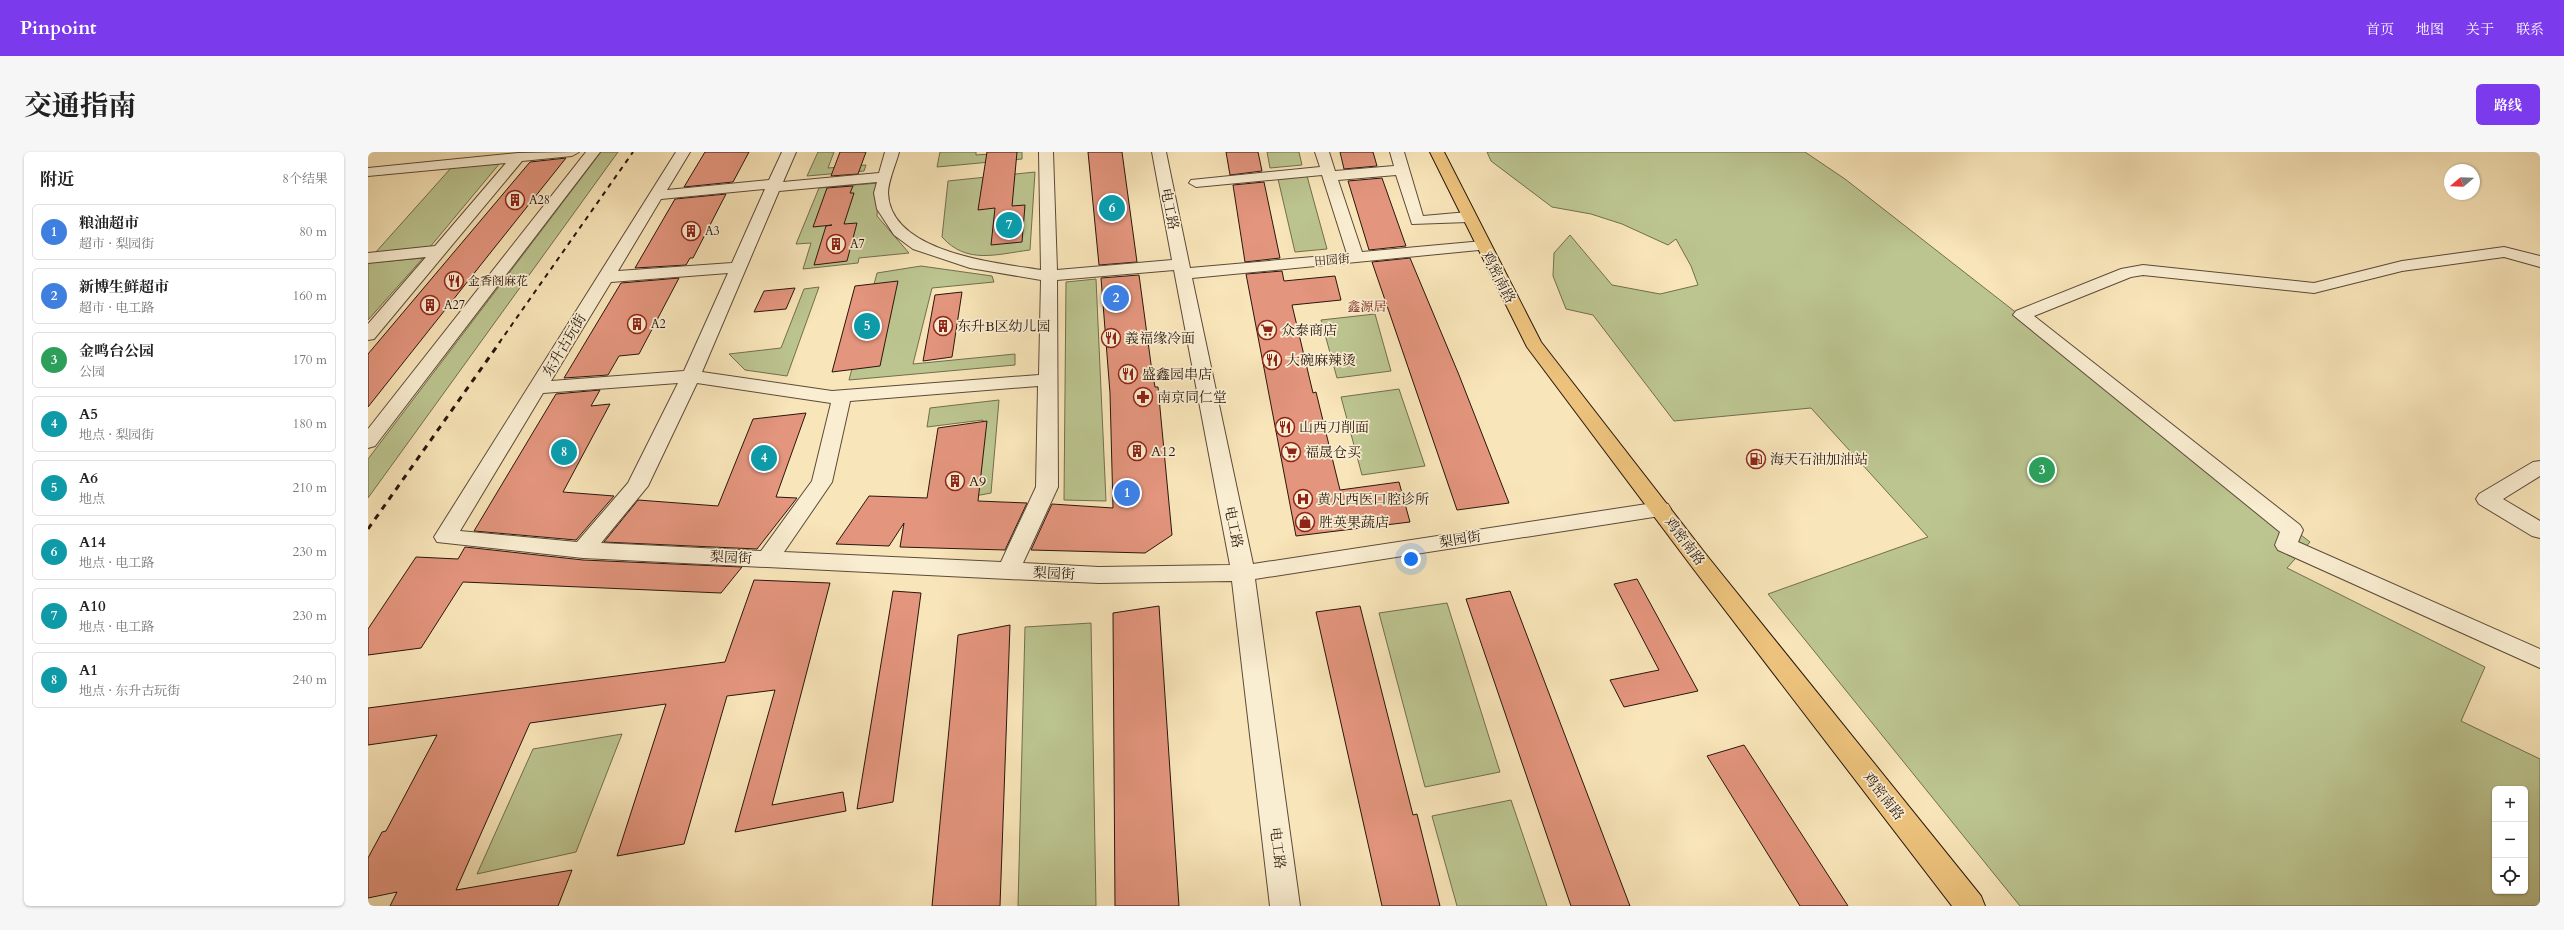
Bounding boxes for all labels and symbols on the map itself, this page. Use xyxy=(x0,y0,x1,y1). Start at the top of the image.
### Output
north arrow xyxy=(2444,164,2480,200)
street label: 电工路 xyxy=(1156,187,1183,232)
building icon: A28 xyxy=(504,189,526,211)
place label: A28 xyxy=(529,192,550,208)
pin: 6 xyxy=(1099,193,1125,223)
pin: 7 xyxy=(996,210,1022,240)
building icon: A3 xyxy=(680,220,702,242)
place label: A3 xyxy=(705,223,720,239)
building icon: A7 xyxy=(825,233,847,255)
place label: A7 xyxy=(850,236,865,252)
street label: 鸡密南路 xyxy=(1477,248,1520,306)
street label: 田园街 xyxy=(1313,250,1352,270)
restaurant icon: 金香阁麻花 xyxy=(443,270,465,292)
place label: 金香阁麻花 xyxy=(468,273,528,289)
pin: 2 xyxy=(1103,283,1129,313)
building icon: A27 xyxy=(419,294,441,316)
place label: A27 xyxy=(444,297,465,313)
district label: 鑫源居 xyxy=(1347,298,1387,316)
street label: 东升古玩街 xyxy=(538,310,591,380)
pin: 5 xyxy=(854,311,880,341)
building icon: A2 xyxy=(626,313,648,335)
building icon: 东升B区幼儿园 xyxy=(932,315,954,337)
place label: A2 xyxy=(651,316,666,332)
place label: 东升B区幼儿园 xyxy=(957,317,1051,336)
supermarket icon: 众泰商店 xyxy=(1256,319,1278,341)
place label: 众泰商店 xyxy=(1281,321,1337,340)
restaurant icon: 義福缘冷面 xyxy=(1100,327,1122,349)
place label: 義福缘冷面 xyxy=(1125,329,1195,348)
restaurant icon: 大碗麻辣烫 xyxy=(1261,349,1283,371)
place label: 大碗麻辣烫 xyxy=(1286,351,1356,370)
restaurant icon: 盛鑫园串店 xyxy=(1117,363,1139,385)
place label: 盛鑫园串店 xyxy=(1142,365,1212,384)
pharmacy icon: 南京同仁堂 xyxy=(1132,386,1154,408)
place label: 南京同仁堂 xyxy=(1157,388,1227,407)
restaurant icon: 山西刀削面 xyxy=(1274,416,1296,438)
place label: 山西刀削面 xyxy=(1299,418,1369,437)
pin: 8 xyxy=(551,437,577,467)
building icon: A12 xyxy=(1126,440,1148,462)
supermarket icon: 福晟仓买 xyxy=(1280,441,1302,463)
place label: A12 xyxy=(1151,442,1175,461)
pin: 4 xyxy=(751,443,777,473)
place label: 福晟仓买 xyxy=(1305,443,1361,462)
fuel station icon: 海天石油加油站 xyxy=(1745,448,1767,470)
place label: 海天石油加油站 xyxy=(1770,450,1868,469)
pin: 3 xyxy=(2029,455,2055,485)
building icon: A9 xyxy=(944,470,966,492)
place label: A9 xyxy=(969,472,986,491)
pin: 1 xyxy=(1114,478,1140,508)
hospital icon: 黄凡西医口腔诊所 xyxy=(1292,488,1314,510)
place label: 黄凡西医口腔诊所 xyxy=(1317,490,1429,509)
street label: 电工路 xyxy=(1220,505,1247,550)
shop icon: 胜英果蔬店 xyxy=(1294,511,1316,533)
place label: 胜英果蔬店 xyxy=(1319,513,1389,532)
street label: 鸡密南路 xyxy=(1660,513,1709,569)
street label: 梨园街 xyxy=(1438,527,1482,552)
street label: 梨园街 xyxy=(710,547,752,568)
your location xyxy=(1401,549,1421,569)
street label: 梨园街 xyxy=(1033,563,1075,584)
street label: 鸡密南路 xyxy=(1859,768,1908,824)
street label: 电工路 xyxy=(1266,826,1289,870)

